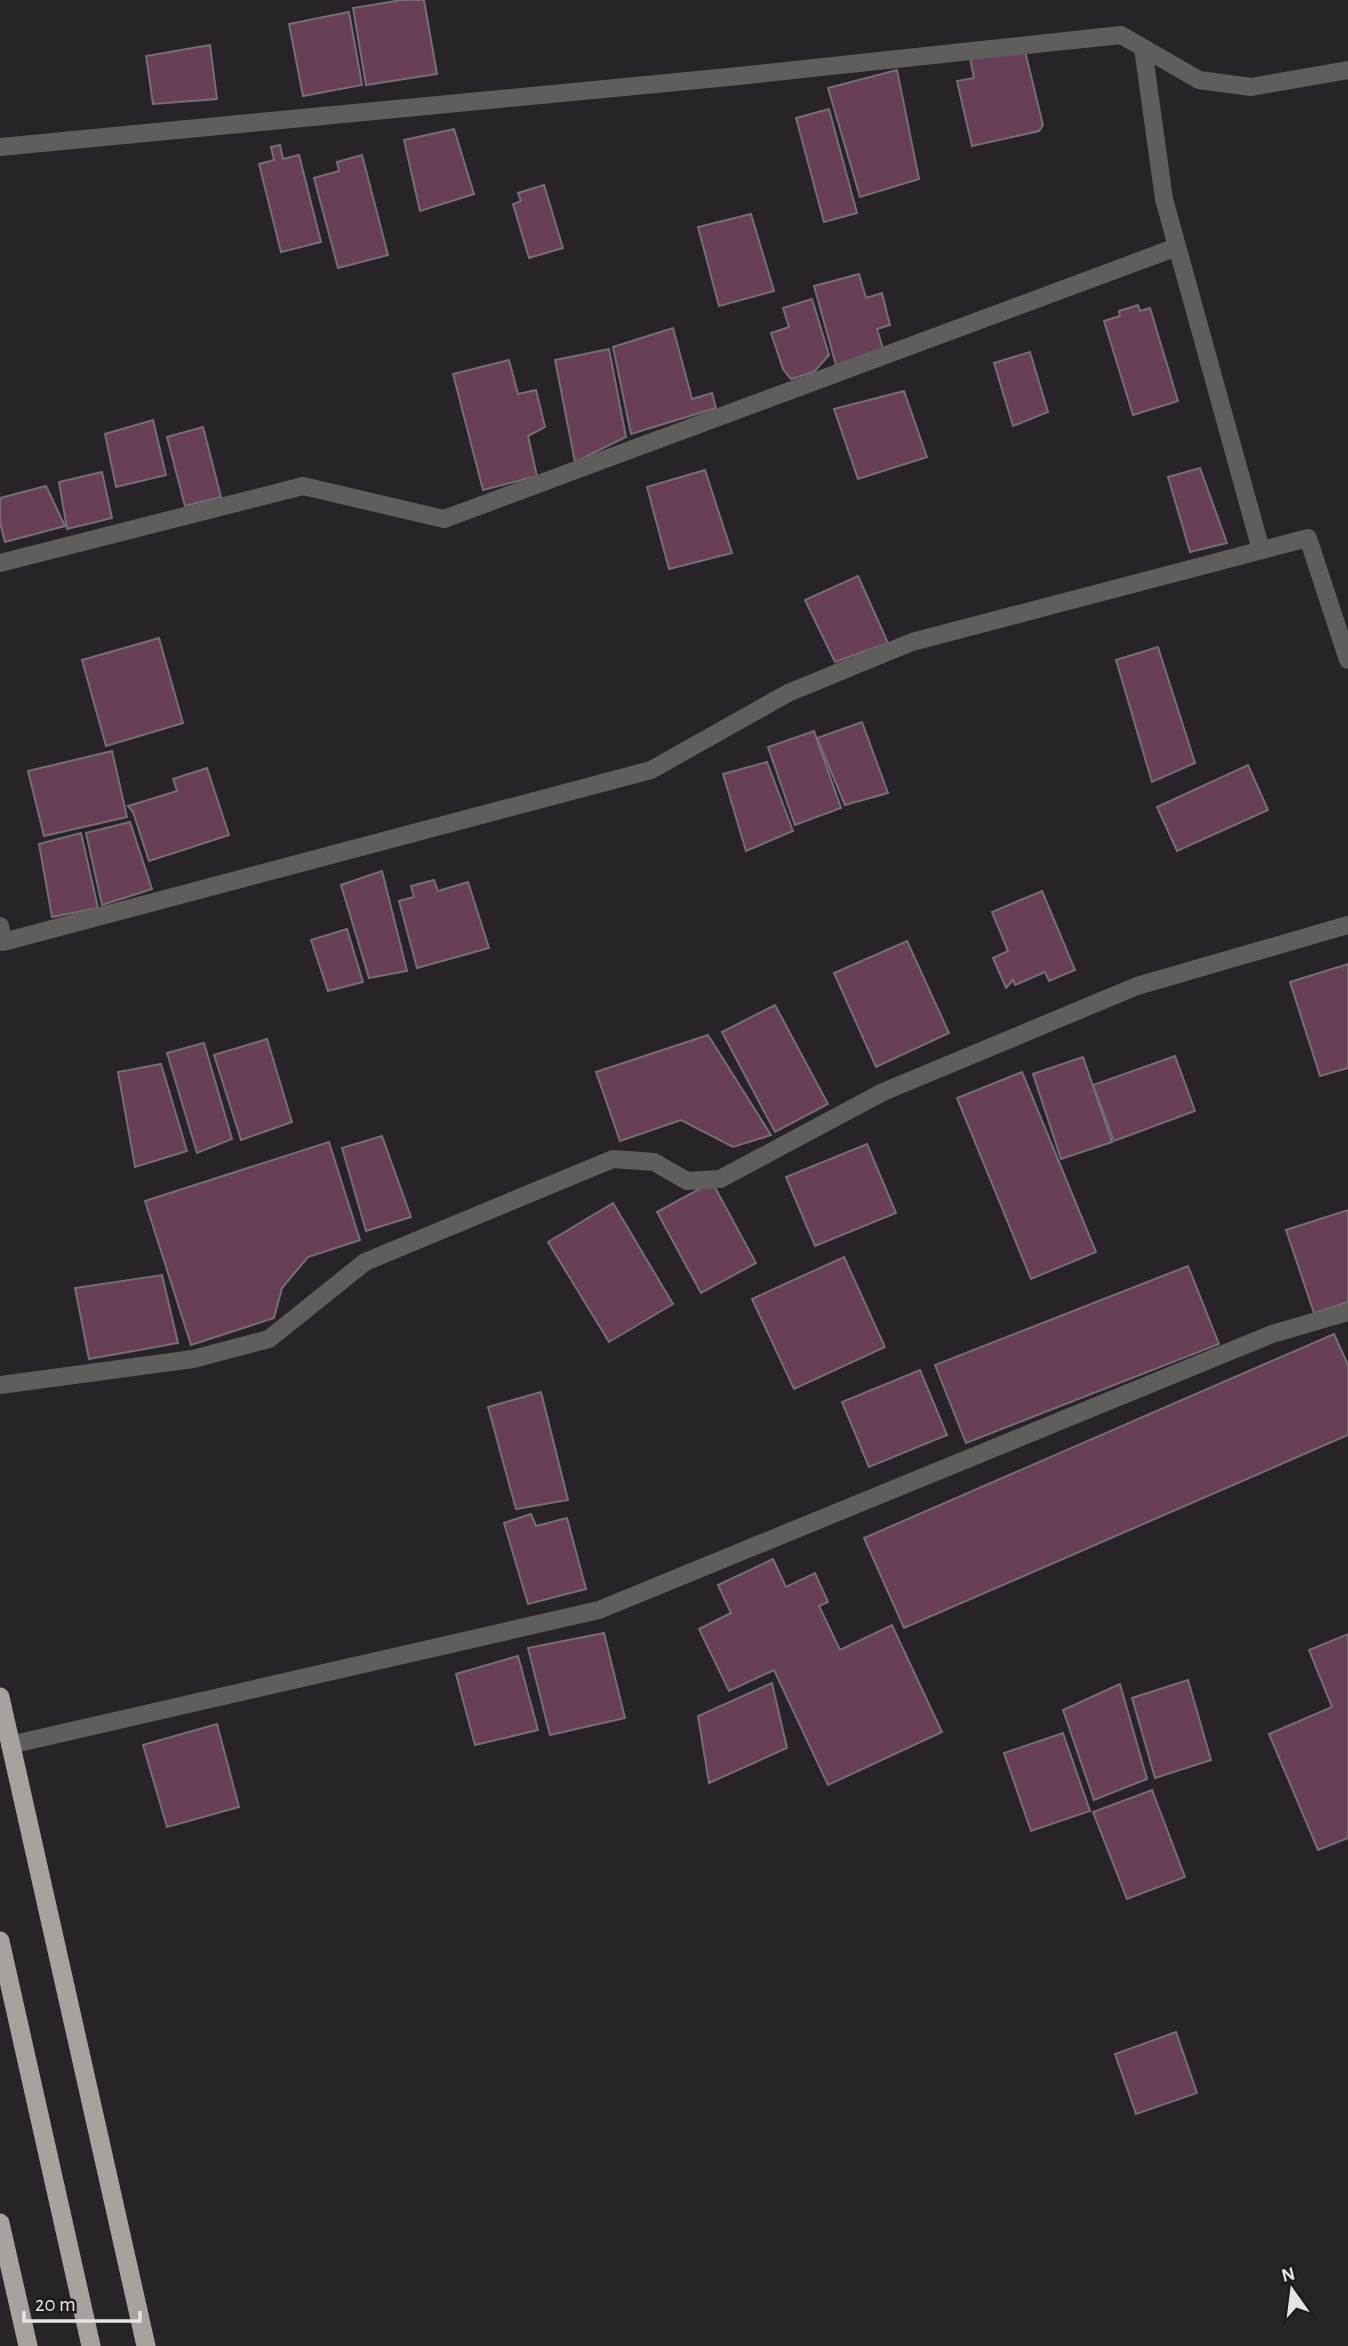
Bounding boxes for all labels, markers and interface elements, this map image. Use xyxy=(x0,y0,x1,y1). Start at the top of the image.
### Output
north arrow xyxy=(1257,2255,1327,2325)
text: N xyxy=(1280,2264,1297,2286)
scale bar xyxy=(24,2280,140,2324)
text: 20 m xyxy=(35,2294,76,2315)

